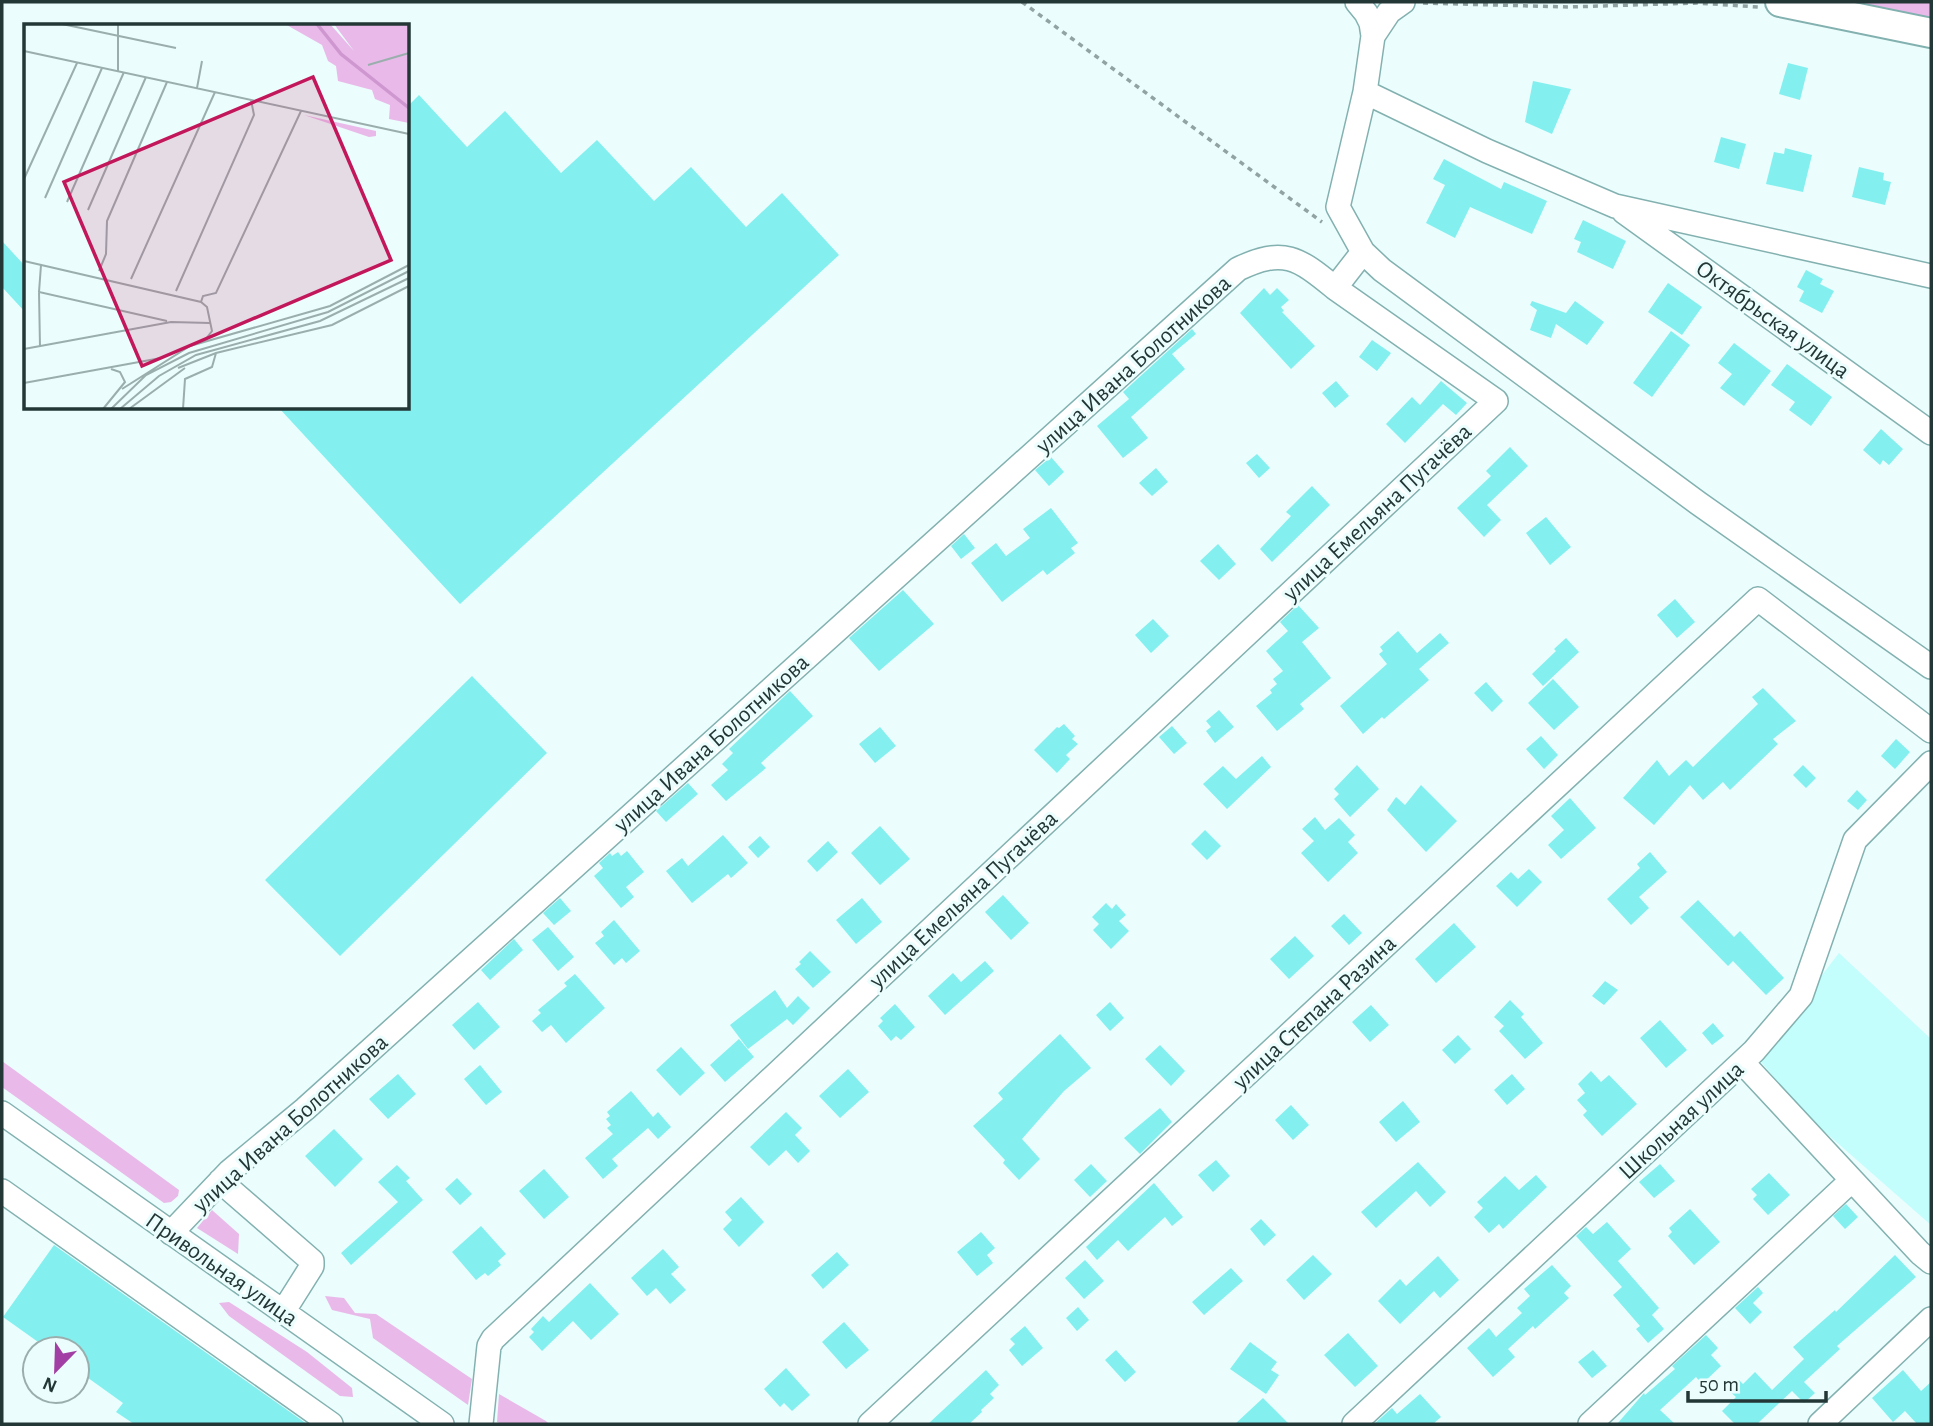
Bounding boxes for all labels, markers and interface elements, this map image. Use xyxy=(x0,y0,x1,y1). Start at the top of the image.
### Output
inset map xyxy=(24,24,410,410)
street label: Октябрьская улица xyxy=(1691,256,1854,384)
street label: улица Ивана Болотникова xyxy=(1031,271,1236,459)
street label: улица Емельяна Пугачёва xyxy=(1278,419,1476,607)
street label: улица Ивана Болотникова xyxy=(609,650,814,838)
street label: улица Емельяна Пугачёва xyxy=(864,806,1062,994)
street label: улица Степана Разина xyxy=(1228,931,1401,1095)
street label: улица Ивана Болотникова xyxy=(188,1030,393,1218)
street label: Школьная улица xyxy=(1615,1057,1749,1184)
street label: Привольная улица xyxy=(141,1208,302,1331)
north arrow xyxy=(21,1335,91,1405)
scale bar xyxy=(1688,1360,1826,1404)
text: N xyxy=(40,1373,60,1396)
text: 50 m xyxy=(1699,1374,1739,1395)

